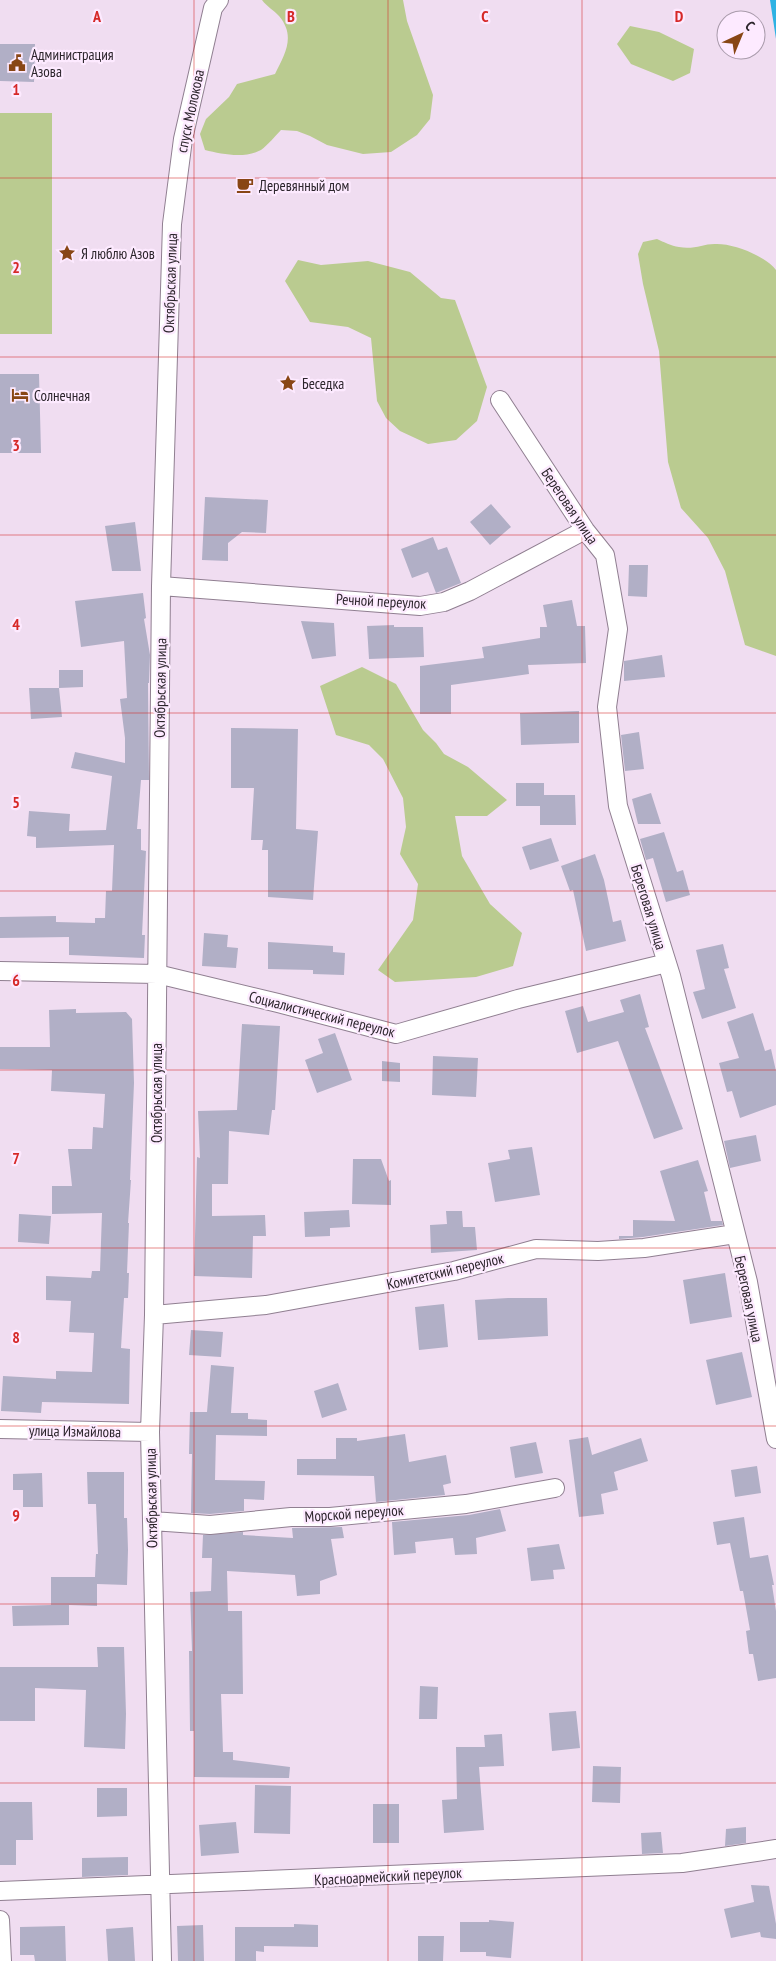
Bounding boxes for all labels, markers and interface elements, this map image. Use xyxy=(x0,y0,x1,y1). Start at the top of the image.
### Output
text: A xyxy=(92,6,102,26)
text: B xyxy=(287,6,295,26)
text: C xyxy=(481,6,489,26)
text: D xyxy=(675,6,684,26)
north arrow xyxy=(716,10,766,60)
text: С xyxy=(741,17,759,35)
place label: Администрация Азова xyxy=(31,45,114,81)
public building icon: Администрация Азова xyxy=(7,53,27,73)
street label: спуск Молокова xyxy=(172,68,208,154)
text: 1 xyxy=(12,79,20,99)
cafe icon: Деревянный дом xyxy=(235,175,255,195)
place label: Деревянный дом xyxy=(259,176,349,195)
street label: Октябрьская улица xyxy=(159,233,181,333)
place icon: Я люблю Азов xyxy=(57,243,77,263)
place label: Я люблю Азов xyxy=(81,244,155,263)
text: 2 xyxy=(12,257,20,277)
place icon: Беседка xyxy=(278,373,298,393)
place label: Беседка xyxy=(302,374,344,393)
hotel icon: Солнечная xyxy=(10,385,30,405)
place label: Солнечная xyxy=(34,386,90,405)
text: 3 xyxy=(12,435,20,455)
street label: Береговая улица xyxy=(538,464,602,548)
street label: Речной переулок xyxy=(335,589,427,613)
text: 4 xyxy=(12,614,20,634)
street label: Октябрьская улица xyxy=(150,638,170,738)
text: 5 xyxy=(12,792,20,812)
street label: Береговая улица xyxy=(627,862,671,952)
text: 6 xyxy=(12,970,20,990)
street label: Социалистический переулок xyxy=(247,987,397,1041)
street label: Октябрьская улица xyxy=(147,1043,166,1143)
text: 7 xyxy=(12,1148,20,1168)
street label: Комитетский переулок xyxy=(385,1248,506,1294)
street label: Береговая улица xyxy=(731,1254,767,1344)
text: 8 xyxy=(12,1327,20,1347)
street label: улица Измайлова xyxy=(29,1421,121,1441)
street label: Октябрьская улица xyxy=(141,1448,161,1548)
street label: Морской переулок xyxy=(304,1500,404,1526)
text: 9 xyxy=(12,1505,20,1525)
street label: Красноармейский переулок xyxy=(314,1863,463,1889)

